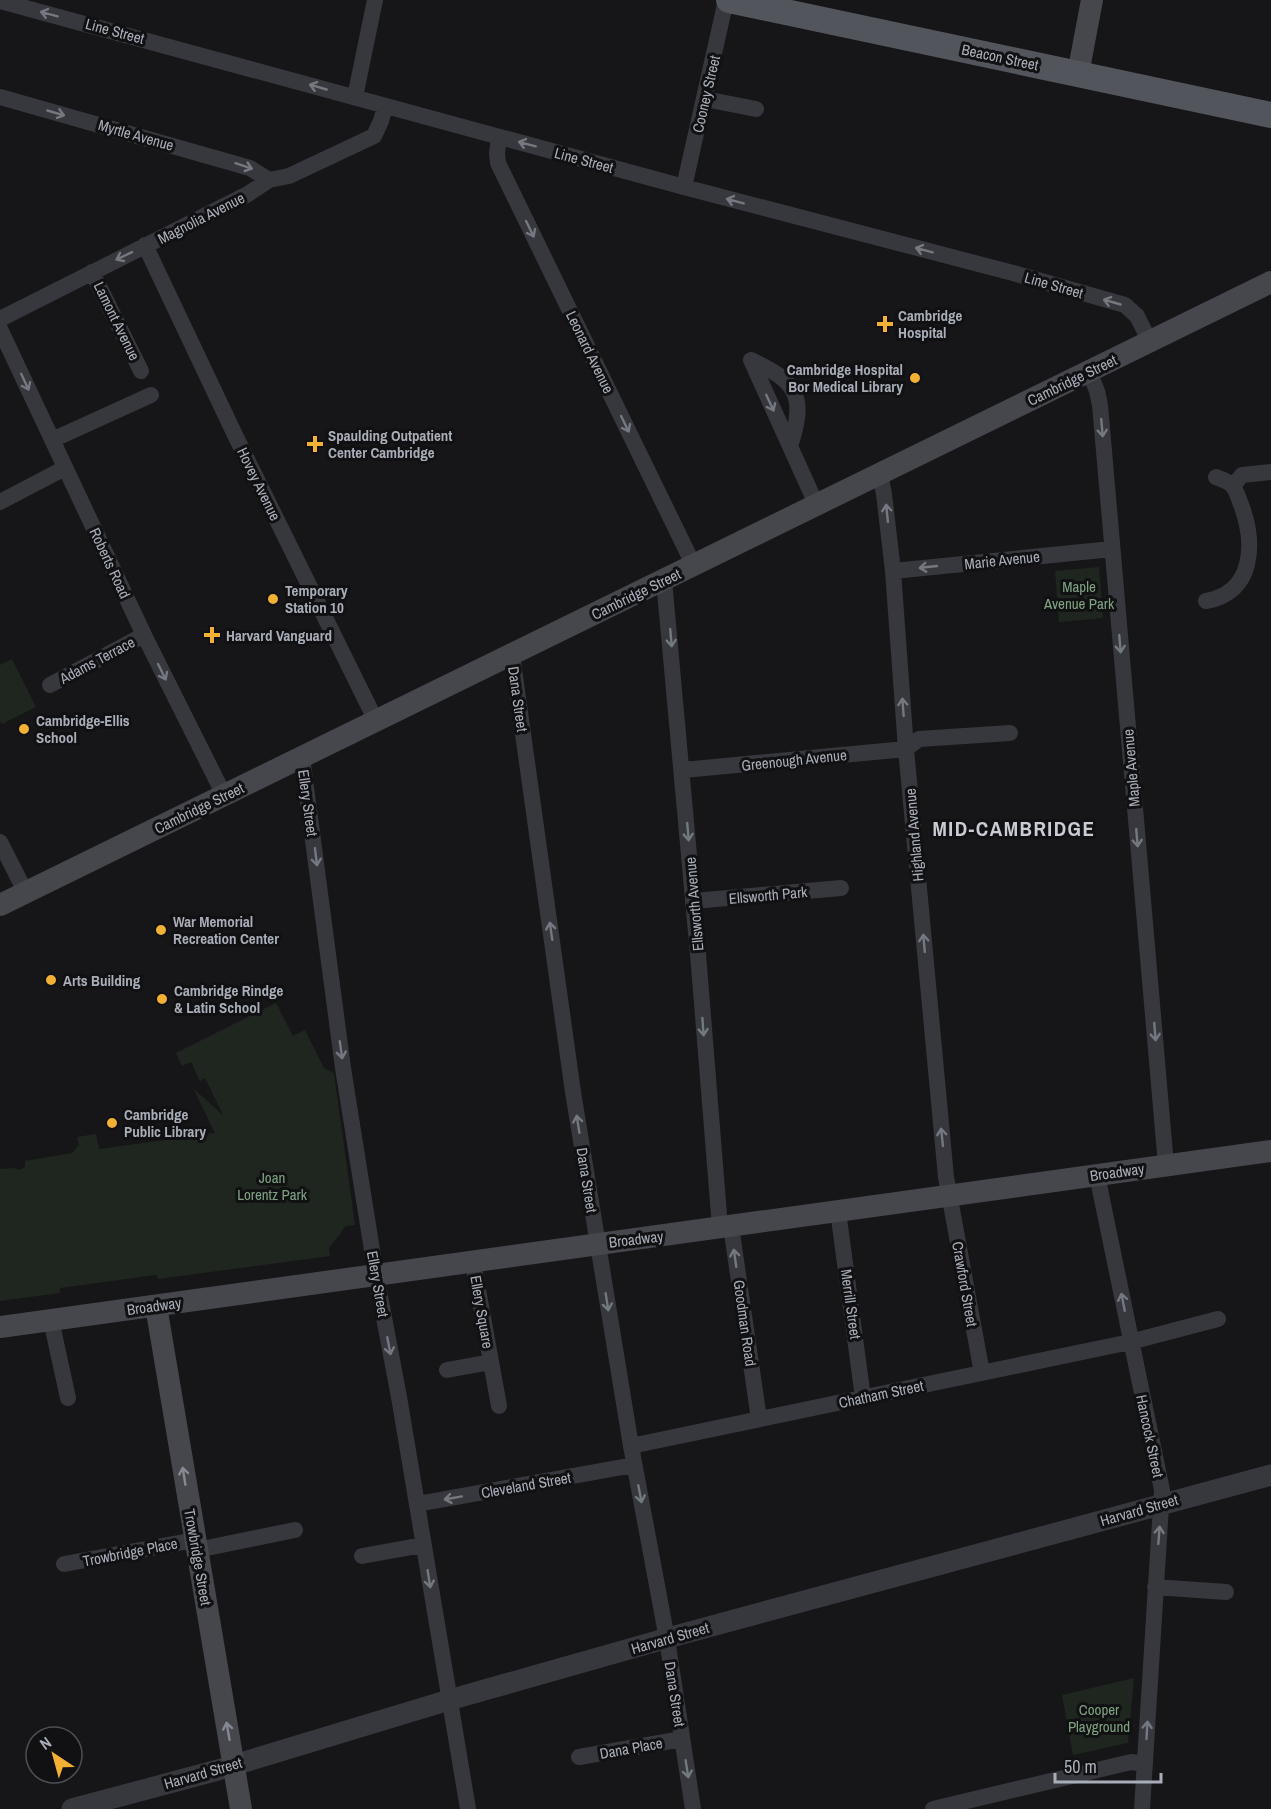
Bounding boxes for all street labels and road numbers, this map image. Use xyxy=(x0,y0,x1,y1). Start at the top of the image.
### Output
street label: Line Street xyxy=(83,13,147,49)
street label: Beacon Street xyxy=(960,39,1041,75)
street label: Cooney Street xyxy=(687,53,725,135)
street label: Myrtle Avenue xyxy=(96,114,176,156)
street label: Line Street xyxy=(552,142,616,178)
street label: Magnolia Avenue xyxy=(154,187,248,249)
street label: Line Street xyxy=(1022,267,1086,304)
street label: Lamont Avenue xyxy=(89,278,145,364)
street label: Leonard Avenue xyxy=(561,307,619,397)
street label: Cambridge Street xyxy=(1024,349,1121,411)
street label: Hovey Avenue xyxy=(232,444,286,524)
street label: Roberts Road xyxy=(84,524,136,602)
street label: Marie Avenue xyxy=(963,546,1041,574)
street label: Cambridge Street xyxy=(588,563,685,625)
street label: Adams Terrace xyxy=(55,631,138,689)
street label: Dana Street xyxy=(503,665,533,734)
street label: Maple Avenue xyxy=(1117,728,1145,808)
street label: Greenough Avenue xyxy=(740,744,848,776)
street label: Ellery Street xyxy=(293,768,323,838)
street label: Cambridge Street xyxy=(151,777,248,839)
street label: Highland Avenue xyxy=(899,787,929,882)
street label: Ellsworth Avenue xyxy=(679,856,709,952)
street label: Ellsworth Park xyxy=(728,881,809,909)
street label: Dana Street xyxy=(571,1146,603,1215)
street label: Broadway xyxy=(1088,1158,1146,1186)
street label: Broadway xyxy=(608,1225,665,1253)
street label: Crawford Street xyxy=(947,1240,983,1329)
street label: Ellery Street xyxy=(362,1249,394,1319)
street label: Merrill Street xyxy=(836,1268,866,1341)
street label: Ellery Square xyxy=(465,1274,499,1350)
street label: Goodman Road xyxy=(729,1279,761,1367)
street label: Broadway xyxy=(125,1292,183,1320)
street label: Chatham Street xyxy=(837,1375,926,1413)
street label: Hancock Street xyxy=(1131,1393,1169,1480)
street label: Cleveland Street xyxy=(479,1467,573,1503)
street label: Harvard Street xyxy=(1098,1489,1181,1531)
street label: Trowbridge Street xyxy=(179,1507,217,1608)
street label: Trowbridge Place xyxy=(81,1533,179,1571)
street label: Harvard Street xyxy=(629,1617,712,1659)
street label: Dana Street xyxy=(659,1660,691,1729)
street label: Dana Place xyxy=(598,1732,664,1764)
street label: Harvard Street xyxy=(162,1752,245,1794)

